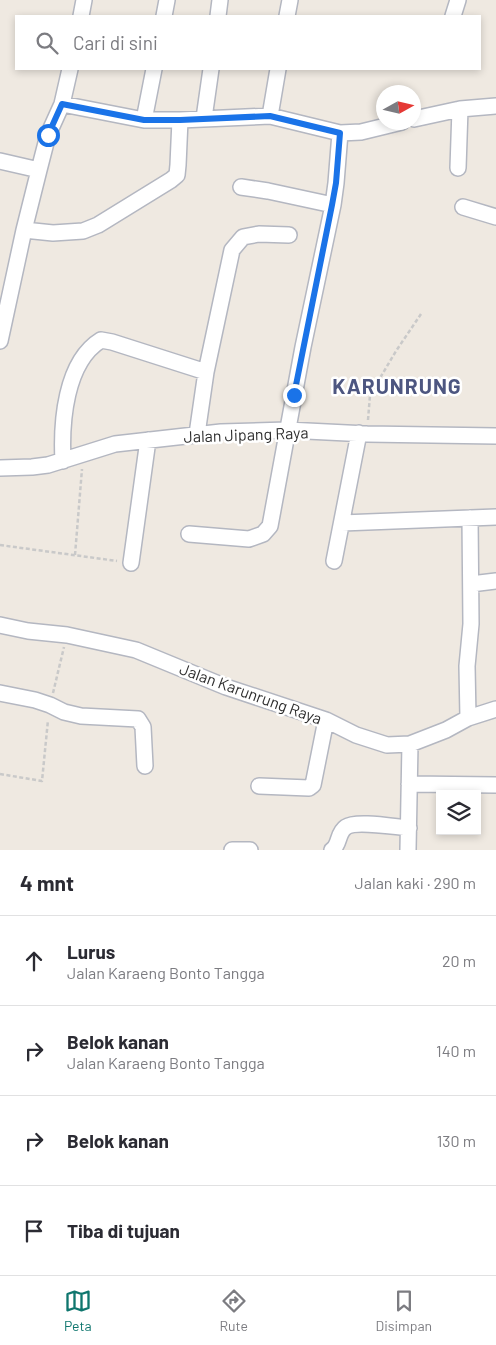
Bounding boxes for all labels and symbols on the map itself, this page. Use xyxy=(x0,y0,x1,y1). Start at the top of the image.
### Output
north arrow xyxy=(376,85,421,130)
route start xyxy=(37,124,60,147)
district label: KARUNRUNG xyxy=(332,373,462,398)
route end xyxy=(283,384,306,407)
street label: Jalan Jipang Raya xyxy=(183,422,309,446)
street label: Jalan Karunrung Raya xyxy=(177,658,325,728)

